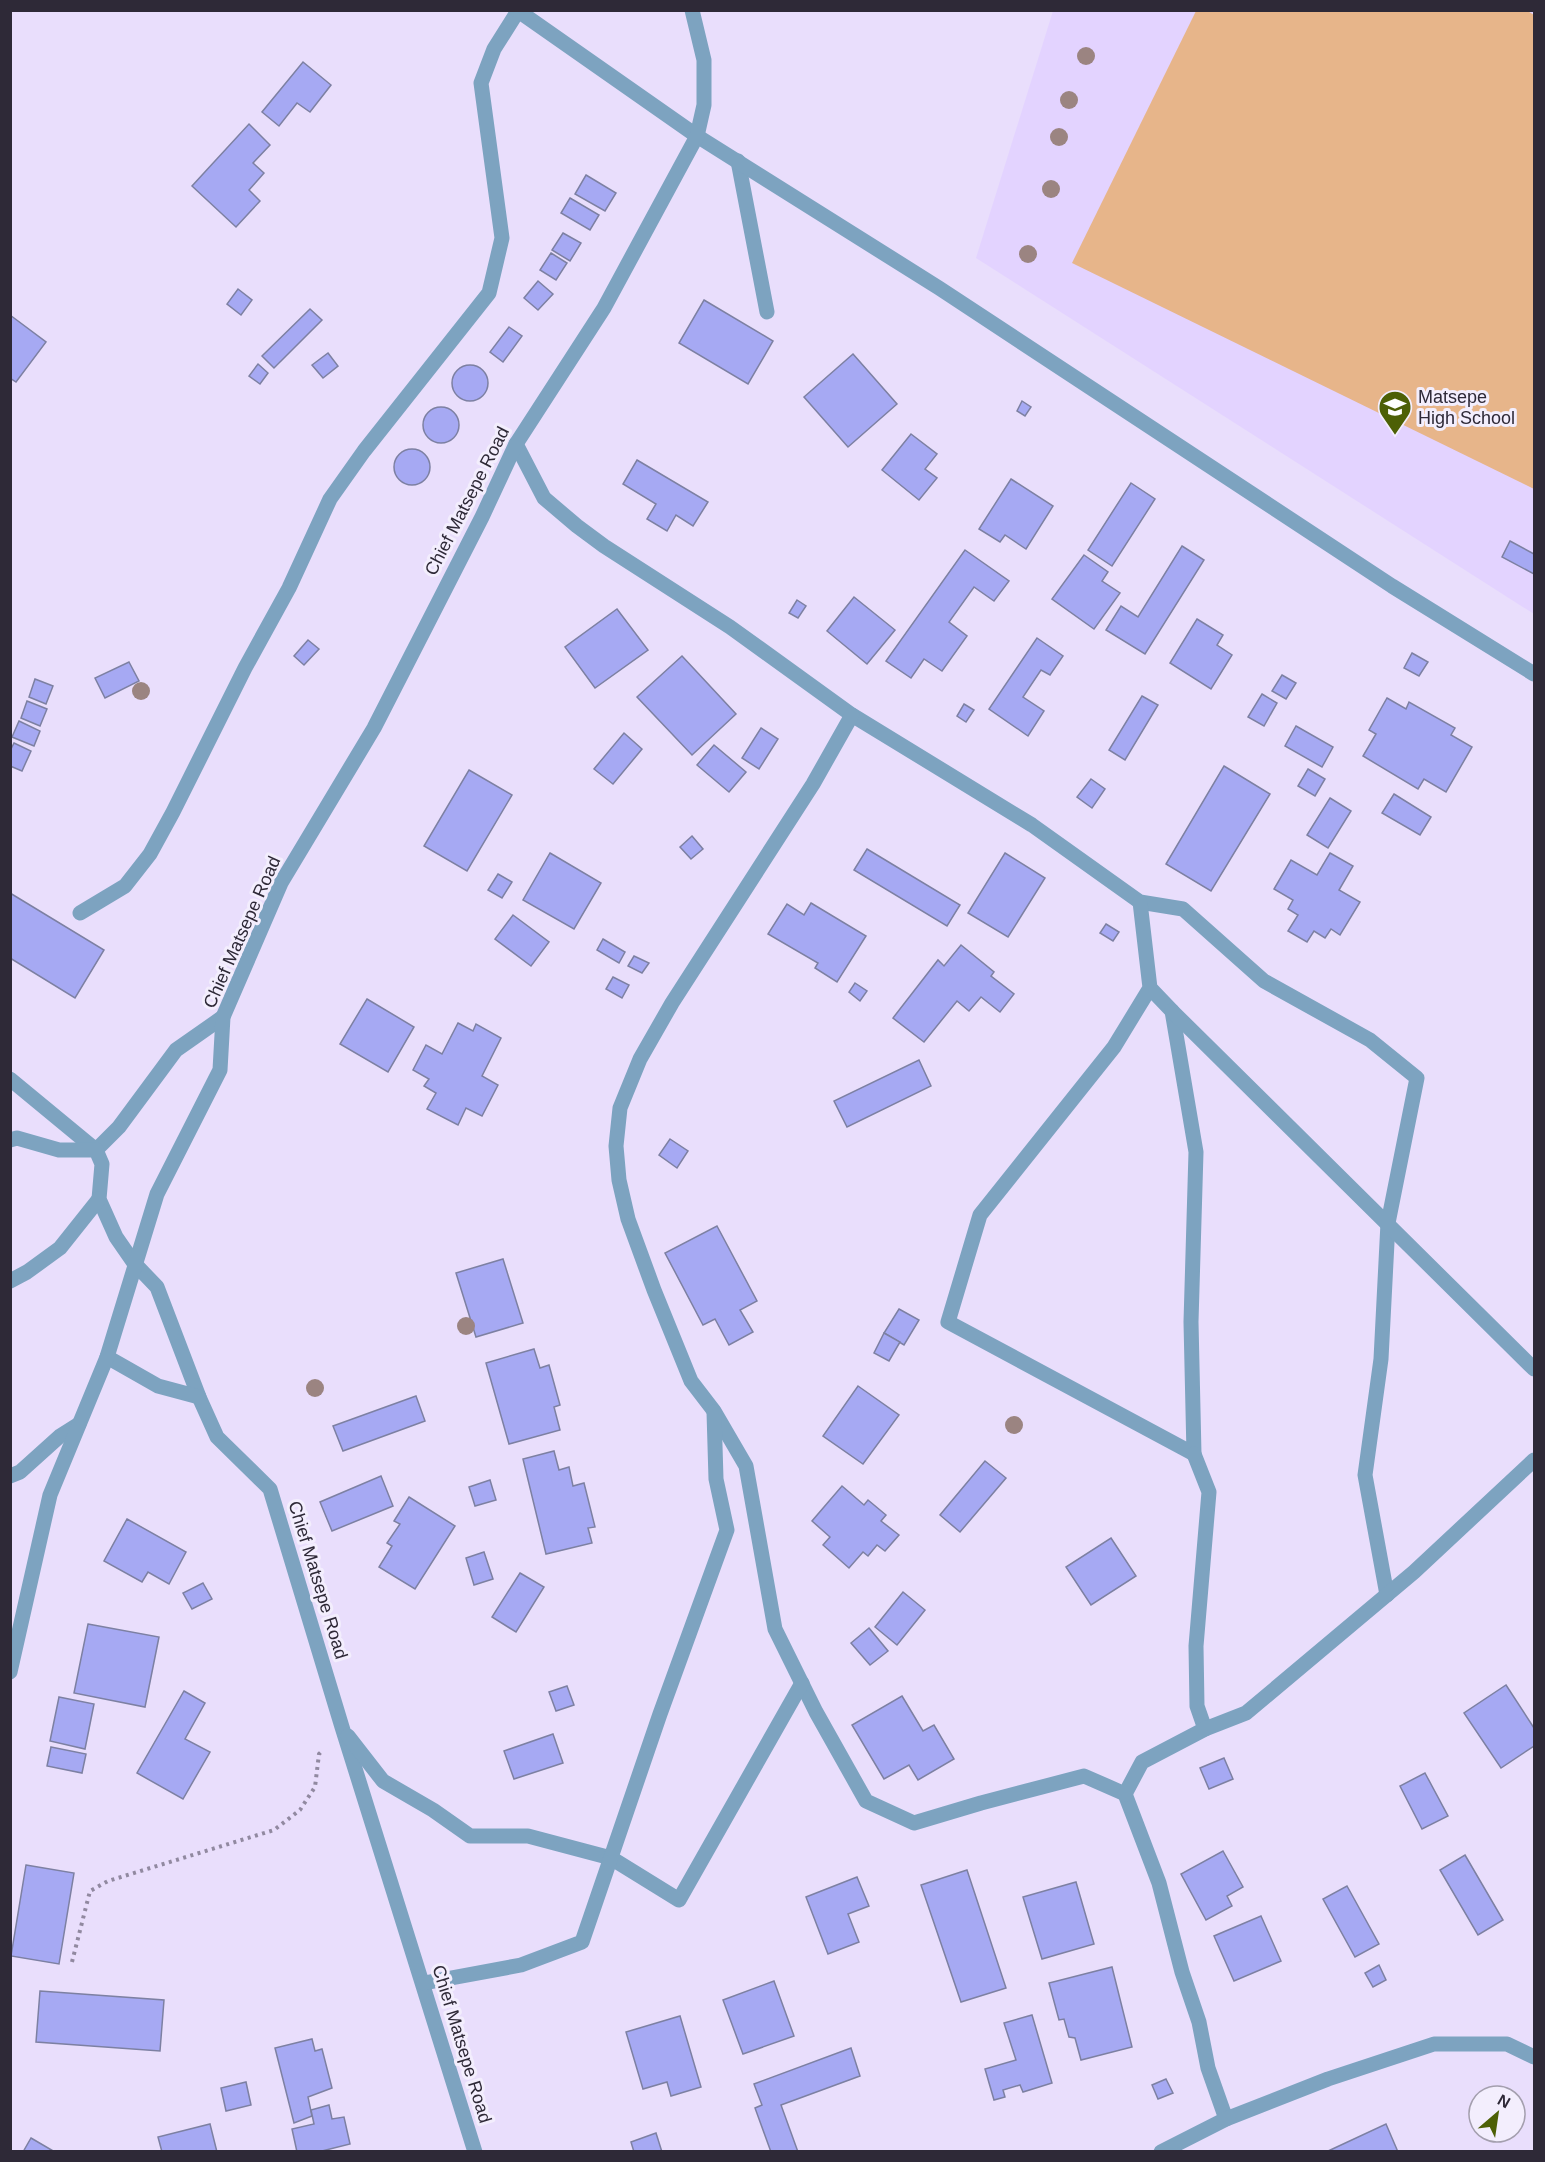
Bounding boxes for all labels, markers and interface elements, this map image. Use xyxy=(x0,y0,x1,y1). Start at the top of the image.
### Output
place label: Matsepe High School xyxy=(1418,387,1515,428)
school or university icon: Matsepe High School xyxy=(1377,389,1413,436)
street label: Chief Matsepe Road xyxy=(421,423,513,579)
street label: Chief Matsepe Road xyxy=(199,853,285,1011)
street label: Chief Matsepe Road xyxy=(284,1499,352,1661)
street label: Chief Matsepe Road xyxy=(428,1963,496,2125)
north arrow xyxy=(1467,2084,1527,2144)
text: N xyxy=(1495,2091,1513,2112)

